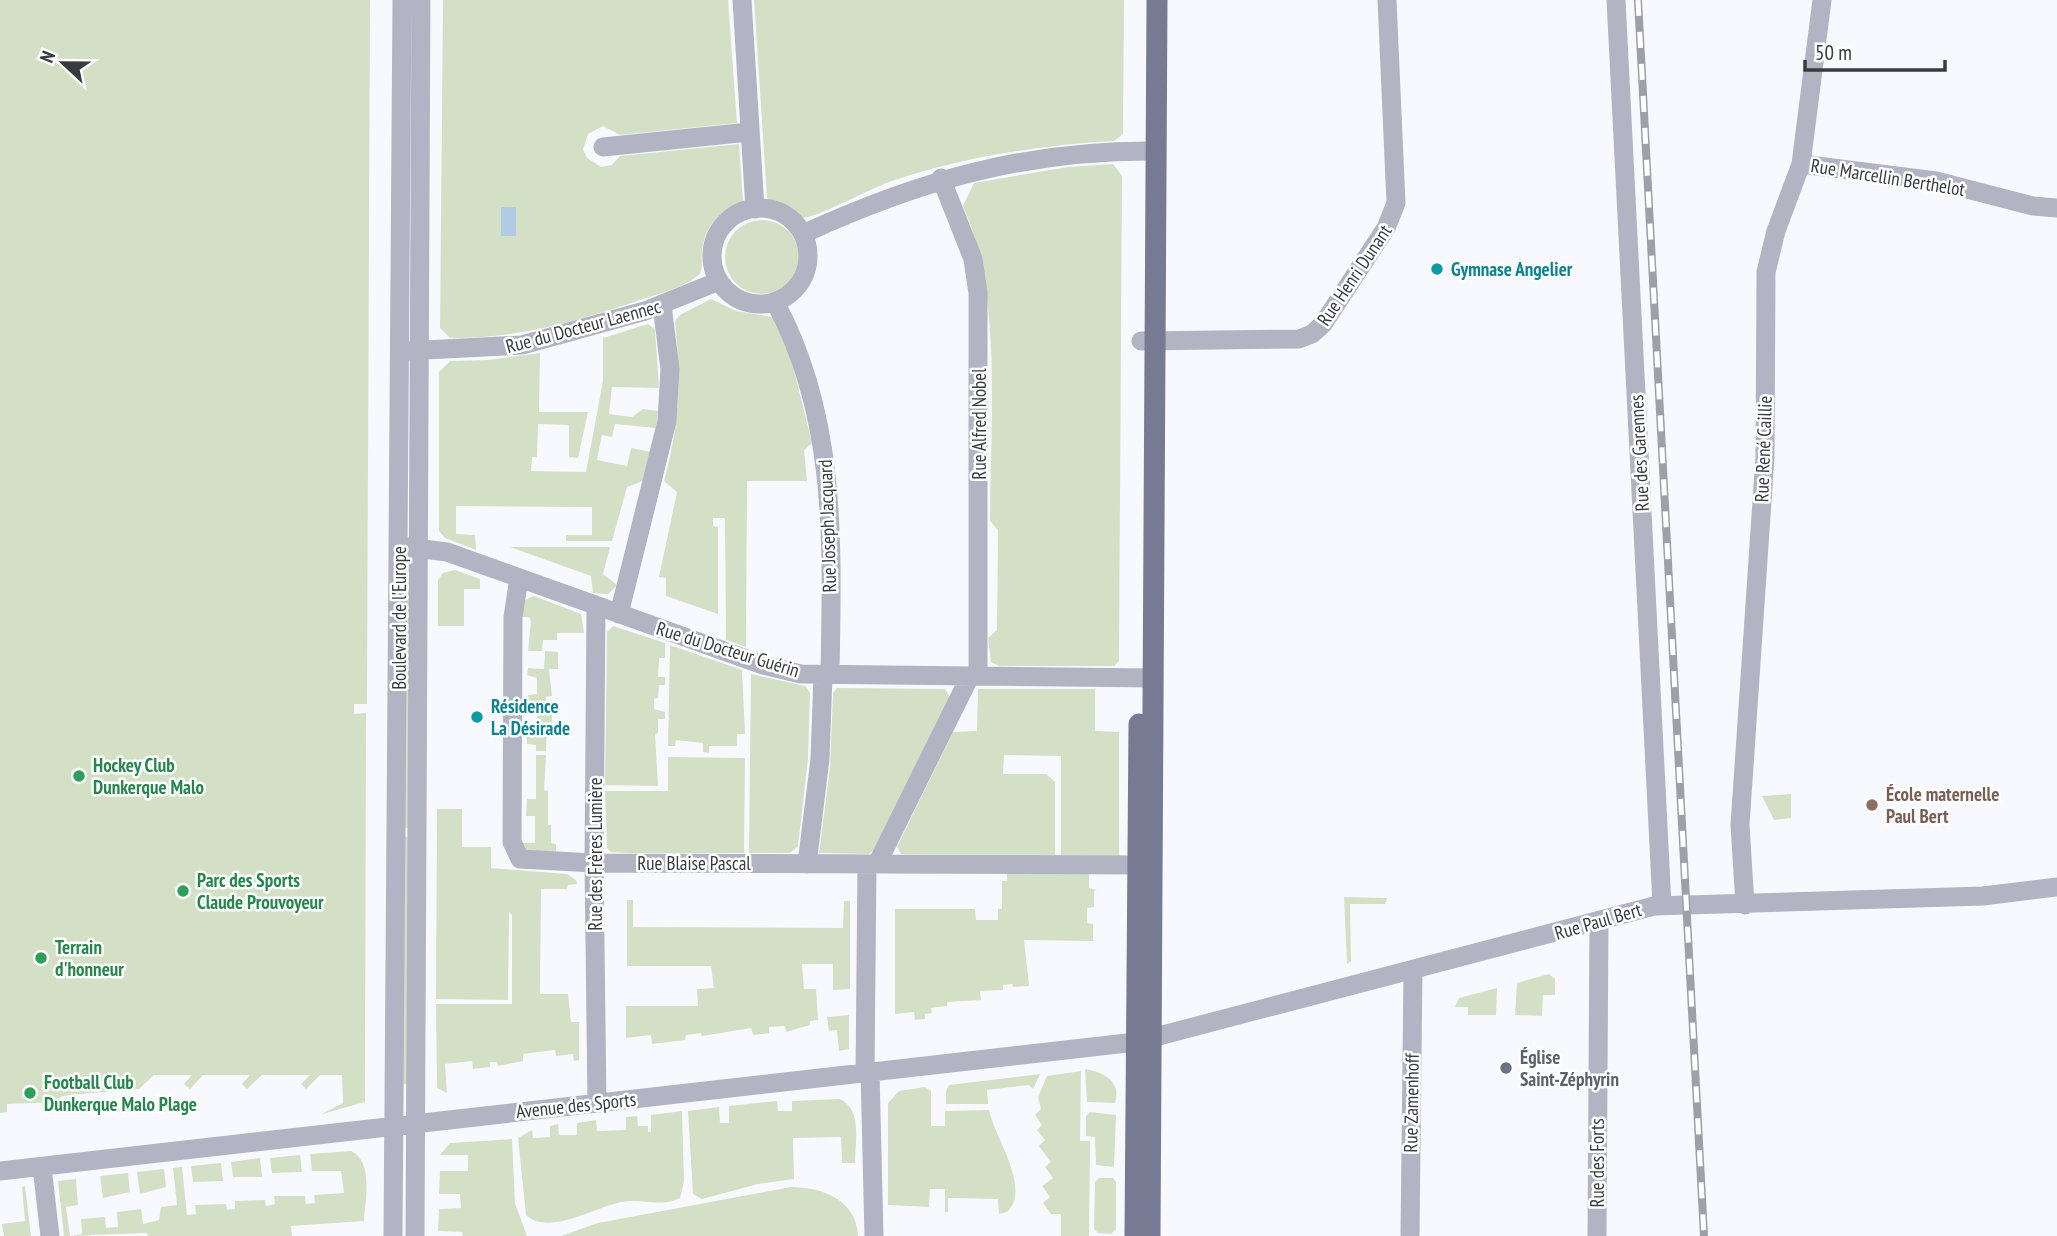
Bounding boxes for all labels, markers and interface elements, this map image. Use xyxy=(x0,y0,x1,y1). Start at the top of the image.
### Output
north arrow xyxy=(28,28,98,98)
scale bar xyxy=(1805,28,1945,72)
text: 50 m xyxy=(1815,39,1852,66)
text: N xyxy=(34,47,60,66)
street label: Rue Marcellin Berthelot xyxy=(1809,153,1967,201)
street label: Rue Henri Dunant xyxy=(1311,219,1397,330)
place label: Gymnase Angelier xyxy=(1451,257,1573,281)
marker: Gymnase Angelier xyxy=(1429,261,1445,277)
street label: Rue du Docteur Laennec xyxy=(503,294,663,358)
street label: Rue Alfred Nobel xyxy=(967,368,991,480)
street label: Rue des Garennes xyxy=(1624,394,1654,512)
street label: Rue René Caillie xyxy=(1749,395,1777,503)
street label: Rue Joseph Jacquard xyxy=(813,459,841,593)
street label: Boulevard de l'Europe xyxy=(387,546,411,690)
street label: Rue du Docteur Guérin xyxy=(654,616,802,682)
place label: Résidence La Désirade xyxy=(491,694,570,740)
marker: Résidence La Désirade xyxy=(469,709,485,725)
place label: Hockey Club Dunkerque Malo xyxy=(93,753,204,799)
marker: Hockey Club Dunkerque Malo xyxy=(71,768,87,784)
street label: Rue des Frères Lumière xyxy=(583,777,607,931)
place label: École maternelle Paul Bert xyxy=(1886,782,1999,828)
marker: École maternelle Paul Bert xyxy=(1864,797,1880,813)
street label: Rue Blaise Pascal xyxy=(637,851,751,875)
place label: Parc des Sports Claude Prouvoyeur xyxy=(197,868,324,914)
marker: Parc des Sports Claude Prouvoyeur xyxy=(175,883,191,899)
street label: Rue Paul Bert xyxy=(1552,897,1645,945)
place label: Terrain d'honneur xyxy=(55,935,124,981)
marker: Terrain d'honneur xyxy=(33,950,49,966)
place label: Église Saint-Zéphyrin xyxy=(1520,1045,1619,1091)
street label: Rue Zamenhoff xyxy=(1398,1052,1424,1153)
marker: Église Saint-Zéphyrin xyxy=(1498,1060,1514,1076)
place label: Football Club Dunkerque Malo Plage xyxy=(44,1070,197,1116)
marker: Football Club Dunkerque Malo Plage xyxy=(22,1085,38,1101)
street label: Avenue des Sports xyxy=(515,1087,637,1123)
street label: Rue des Forts xyxy=(1585,1118,1609,1208)

